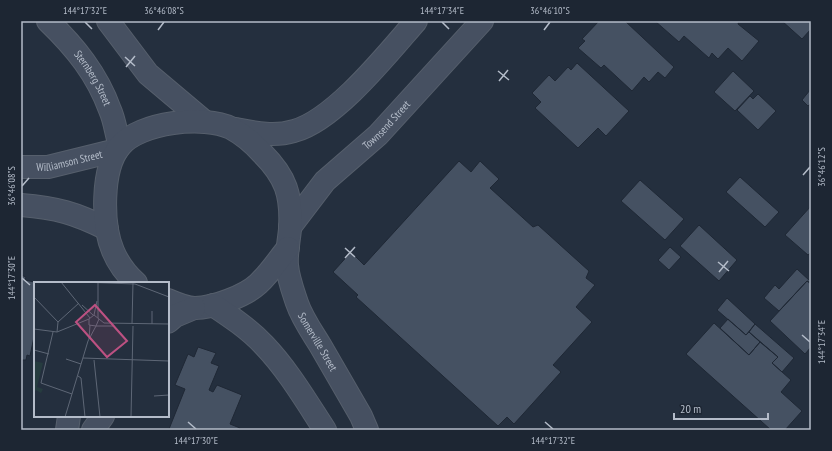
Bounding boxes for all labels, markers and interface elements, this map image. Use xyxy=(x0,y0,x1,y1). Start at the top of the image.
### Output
text: 144°17'32"E xyxy=(63,4,107,17)
text: 36°46'08"S xyxy=(144,4,184,17)
text: 144°17'34"E xyxy=(420,4,464,17)
text: 36°46'10"S xyxy=(530,4,570,17)
street label: Sternberg Street xyxy=(71,47,115,108)
street label: Townsend Street xyxy=(360,97,413,152)
street label: Williamson Street xyxy=(36,147,104,174)
text: 36°46'12"S xyxy=(815,147,828,187)
text: 36°46'08"S xyxy=(5,166,18,206)
text: 144°17'30"E xyxy=(5,256,18,300)
inset map xyxy=(34,282,169,417)
street label: Somerville Street xyxy=(295,310,341,374)
text: 144°17'34"E xyxy=(815,320,828,364)
scale bar xyxy=(674,395,768,421)
text: 20 m xyxy=(680,401,701,416)
text: 144°17'30"E xyxy=(174,434,218,447)
text: 144°17'32"E xyxy=(531,434,575,447)

